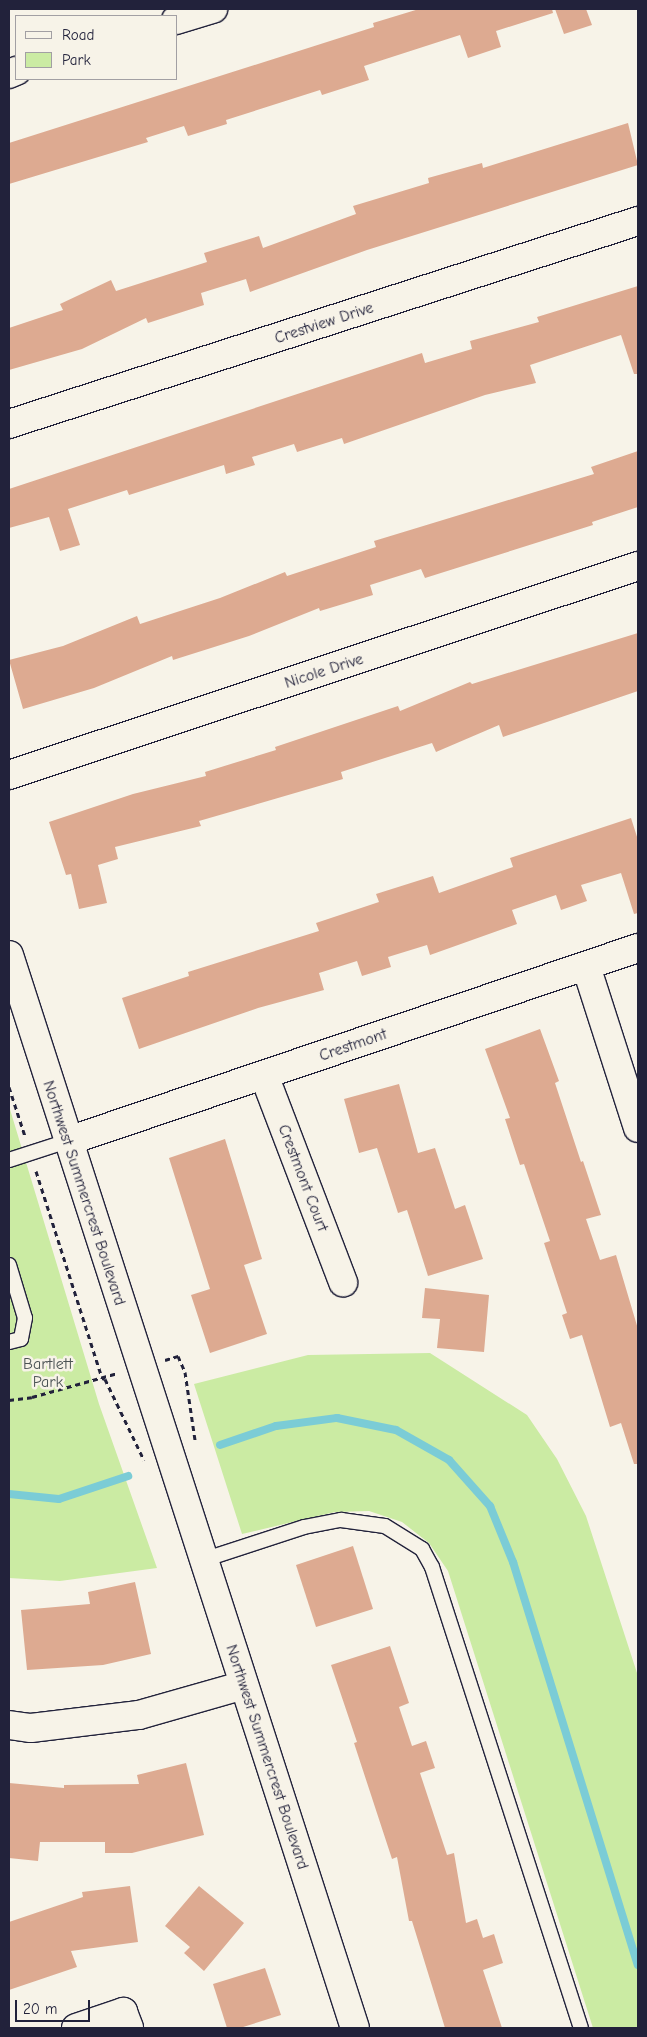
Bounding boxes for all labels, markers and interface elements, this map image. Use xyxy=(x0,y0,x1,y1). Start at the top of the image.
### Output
legend xyxy=(15,15,178,80)
text: Road xyxy=(62,26,94,44)
text: Park xyxy=(62,51,91,69)
street label: Crestview Drive xyxy=(272,298,376,348)
street label: Nicole Drive xyxy=(282,649,366,693)
street label: Crestmont xyxy=(317,1024,389,1066)
street label: Northwest Summercrest Boulevard xyxy=(39,1078,129,1308)
street label: Crestmont Court xyxy=(274,1122,332,1234)
park label: Bartlett Park xyxy=(23,1354,73,1392)
street label: Northwest Summercrest Boulevard xyxy=(222,1642,312,1872)
scale bar xyxy=(18,1990,92,2022)
text: 20 m xyxy=(23,2000,57,2018)

